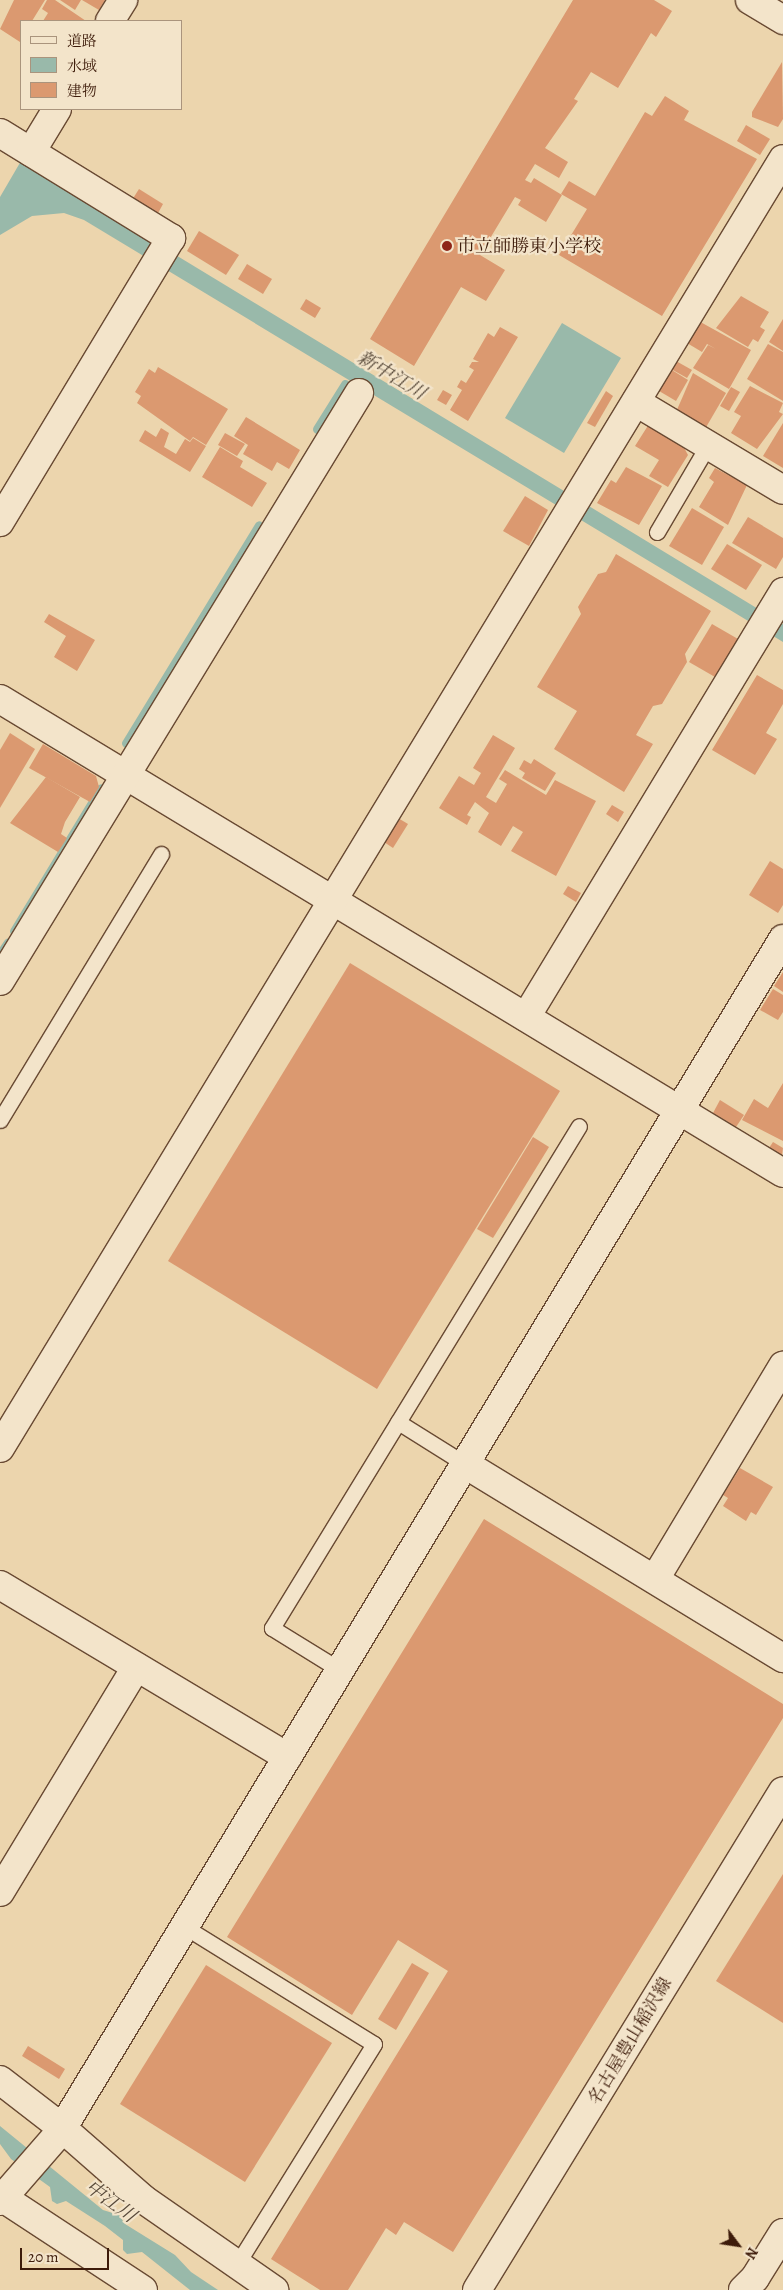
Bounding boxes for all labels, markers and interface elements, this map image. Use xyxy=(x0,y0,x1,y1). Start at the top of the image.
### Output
legend xyxy=(20,20,182,110)
text: 道路 xyxy=(67,31,97,51)
text: 水域 xyxy=(67,56,97,76)
text: 建物 xyxy=(67,81,97,101)
place label: 市立師勝東小学校 xyxy=(457,235,601,257)
marker: 市立師勝東小学校 xyxy=(441,240,453,252)
water label: 新中江川 xyxy=(353,347,429,405)
street label: 名古屋豊山稲沢線 xyxy=(584,1974,676,2108)
water label: 中江川 xyxy=(80,2176,140,2228)
north arrow xyxy=(713,2220,763,2270)
scale bar xyxy=(22,2238,111,2270)
text: N xyxy=(741,2244,762,2262)
text: 20 m xyxy=(28,2247,59,2267)

